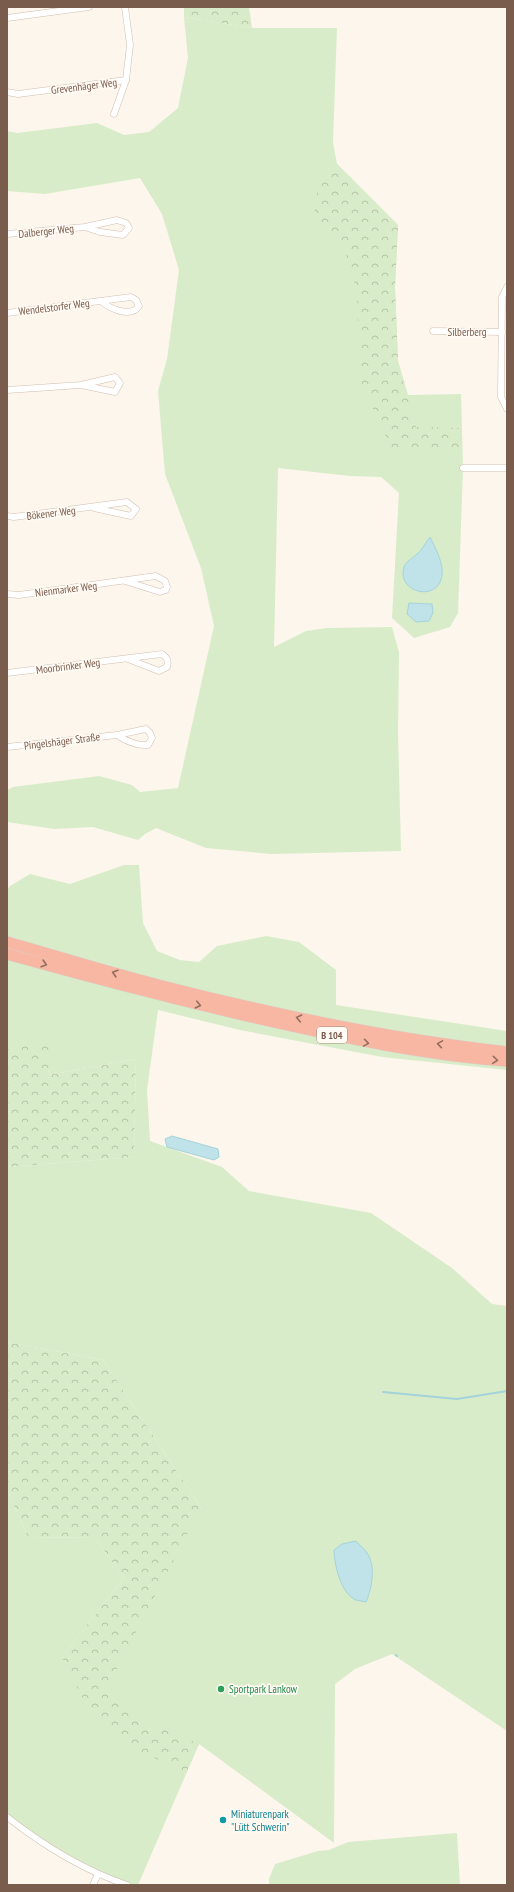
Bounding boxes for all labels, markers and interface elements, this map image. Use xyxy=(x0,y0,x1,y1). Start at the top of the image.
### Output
street label: Grevenhäger Weg xyxy=(50,75,118,97)
street label: Dalberger Weg xyxy=(18,221,75,241)
street label: Wendelstorfer Weg xyxy=(18,296,90,318)
street label: Silberberg xyxy=(447,325,487,339)
street label: Bökener Weg xyxy=(26,503,77,523)
street label: Nienmarker Weg xyxy=(34,578,98,600)
street label: Moorbrinker Weg xyxy=(35,655,101,677)
street label: Pingelshäger Straße xyxy=(23,729,101,753)
one-way arrow xyxy=(41,960,48,968)
one-way arrow xyxy=(111,969,118,977)
one-way arrow xyxy=(195,1000,202,1008)
one-way arrow xyxy=(296,1015,302,1023)
road number: B 104 xyxy=(317,1027,347,1043)
one-way arrow xyxy=(363,1038,369,1047)
one-way arrow xyxy=(437,1041,444,1049)
one-way arrow xyxy=(492,1056,498,1065)
place label: Sportpark Lankow xyxy=(229,1682,298,1696)
marker: Sportpark Lankow xyxy=(216,1684,226,1694)
place label: Miniaturenpark "Lütt Schwerin" xyxy=(231,1807,290,1834)
marker: Miniaturenpark "Lütt Schwerin" xyxy=(218,1815,228,1825)

